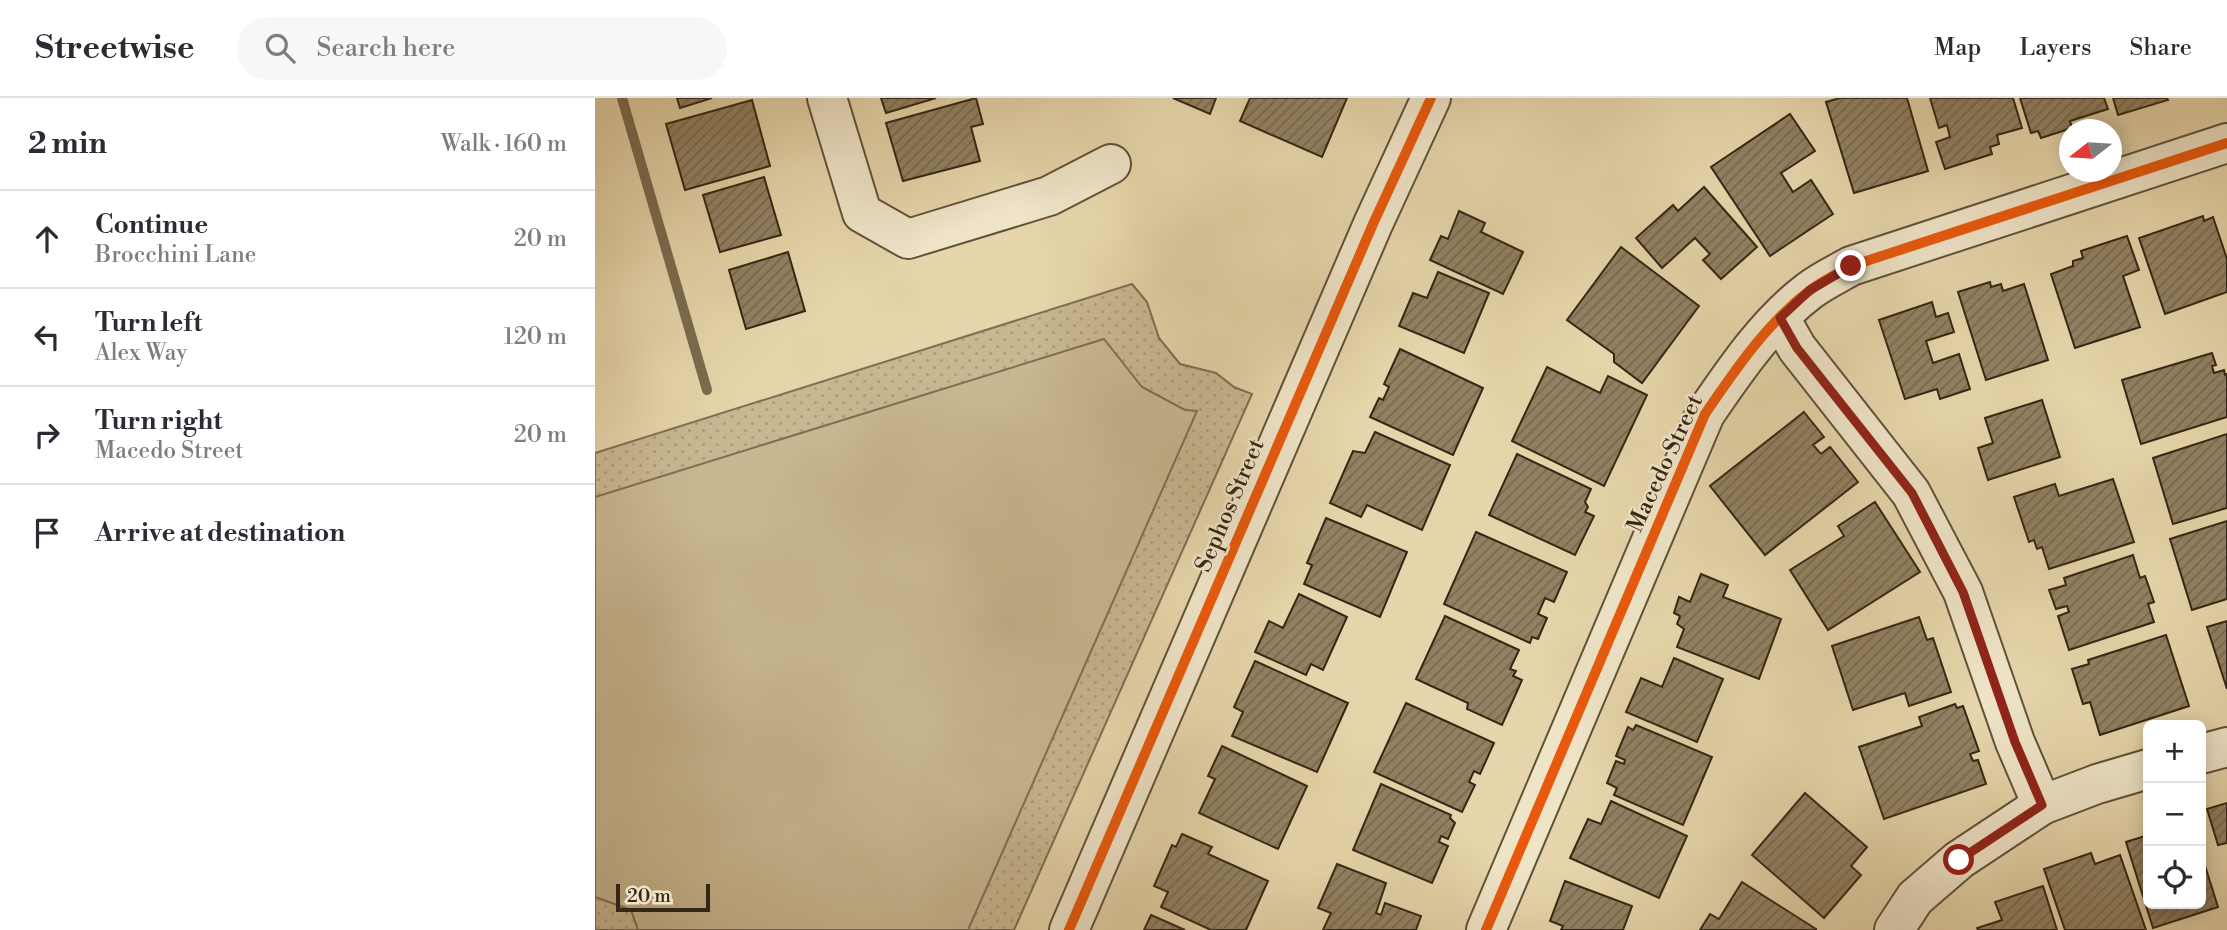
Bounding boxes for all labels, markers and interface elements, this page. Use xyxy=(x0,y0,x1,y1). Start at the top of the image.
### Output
search box xyxy=(237,17,727,80)
text: Streetwise xyxy=(35,28,195,69)
icon: search xyxy=(261,29,299,67)
text: Search here xyxy=(317,32,455,64)
text: Map xyxy=(1934,33,1981,63)
text: Layers xyxy=(2019,33,2091,63)
text: Share xyxy=(2129,33,2192,63)
north arrow xyxy=(2059,119,2122,182)
text: 2 min xyxy=(28,125,107,163)
text: Walk · 160 m xyxy=(441,130,567,158)
text: Continue xyxy=(95,209,208,241)
icon: ahead xyxy=(28,220,66,258)
text: 20 m xyxy=(514,225,567,253)
text: Brocchini Lane xyxy=(95,241,256,269)
route end xyxy=(1835,250,1866,281)
text: Turn left xyxy=(95,307,203,339)
icon: left xyxy=(28,318,66,356)
text: 120 m xyxy=(503,323,567,351)
text: Alex Way xyxy=(95,339,188,367)
street label: Macedo Street xyxy=(1621,390,1709,537)
text: Turn right xyxy=(95,405,223,437)
icon: right xyxy=(28,416,66,454)
text: 20 m xyxy=(514,421,567,449)
street label: Sephos Street xyxy=(1189,435,1271,576)
text: Macedo Street xyxy=(95,437,243,465)
icon: arrive xyxy=(28,514,66,552)
text: Arrive at destination xyxy=(95,517,345,549)
map controls xyxy=(2143,720,2206,909)
button: + xyxy=(2143,720,2206,783)
button: − xyxy=(2143,783,2206,846)
route start xyxy=(1943,844,1974,875)
button: locate xyxy=(2143,846,2206,909)
scale bar xyxy=(616,881,711,913)
text: 20 m xyxy=(627,884,671,908)

